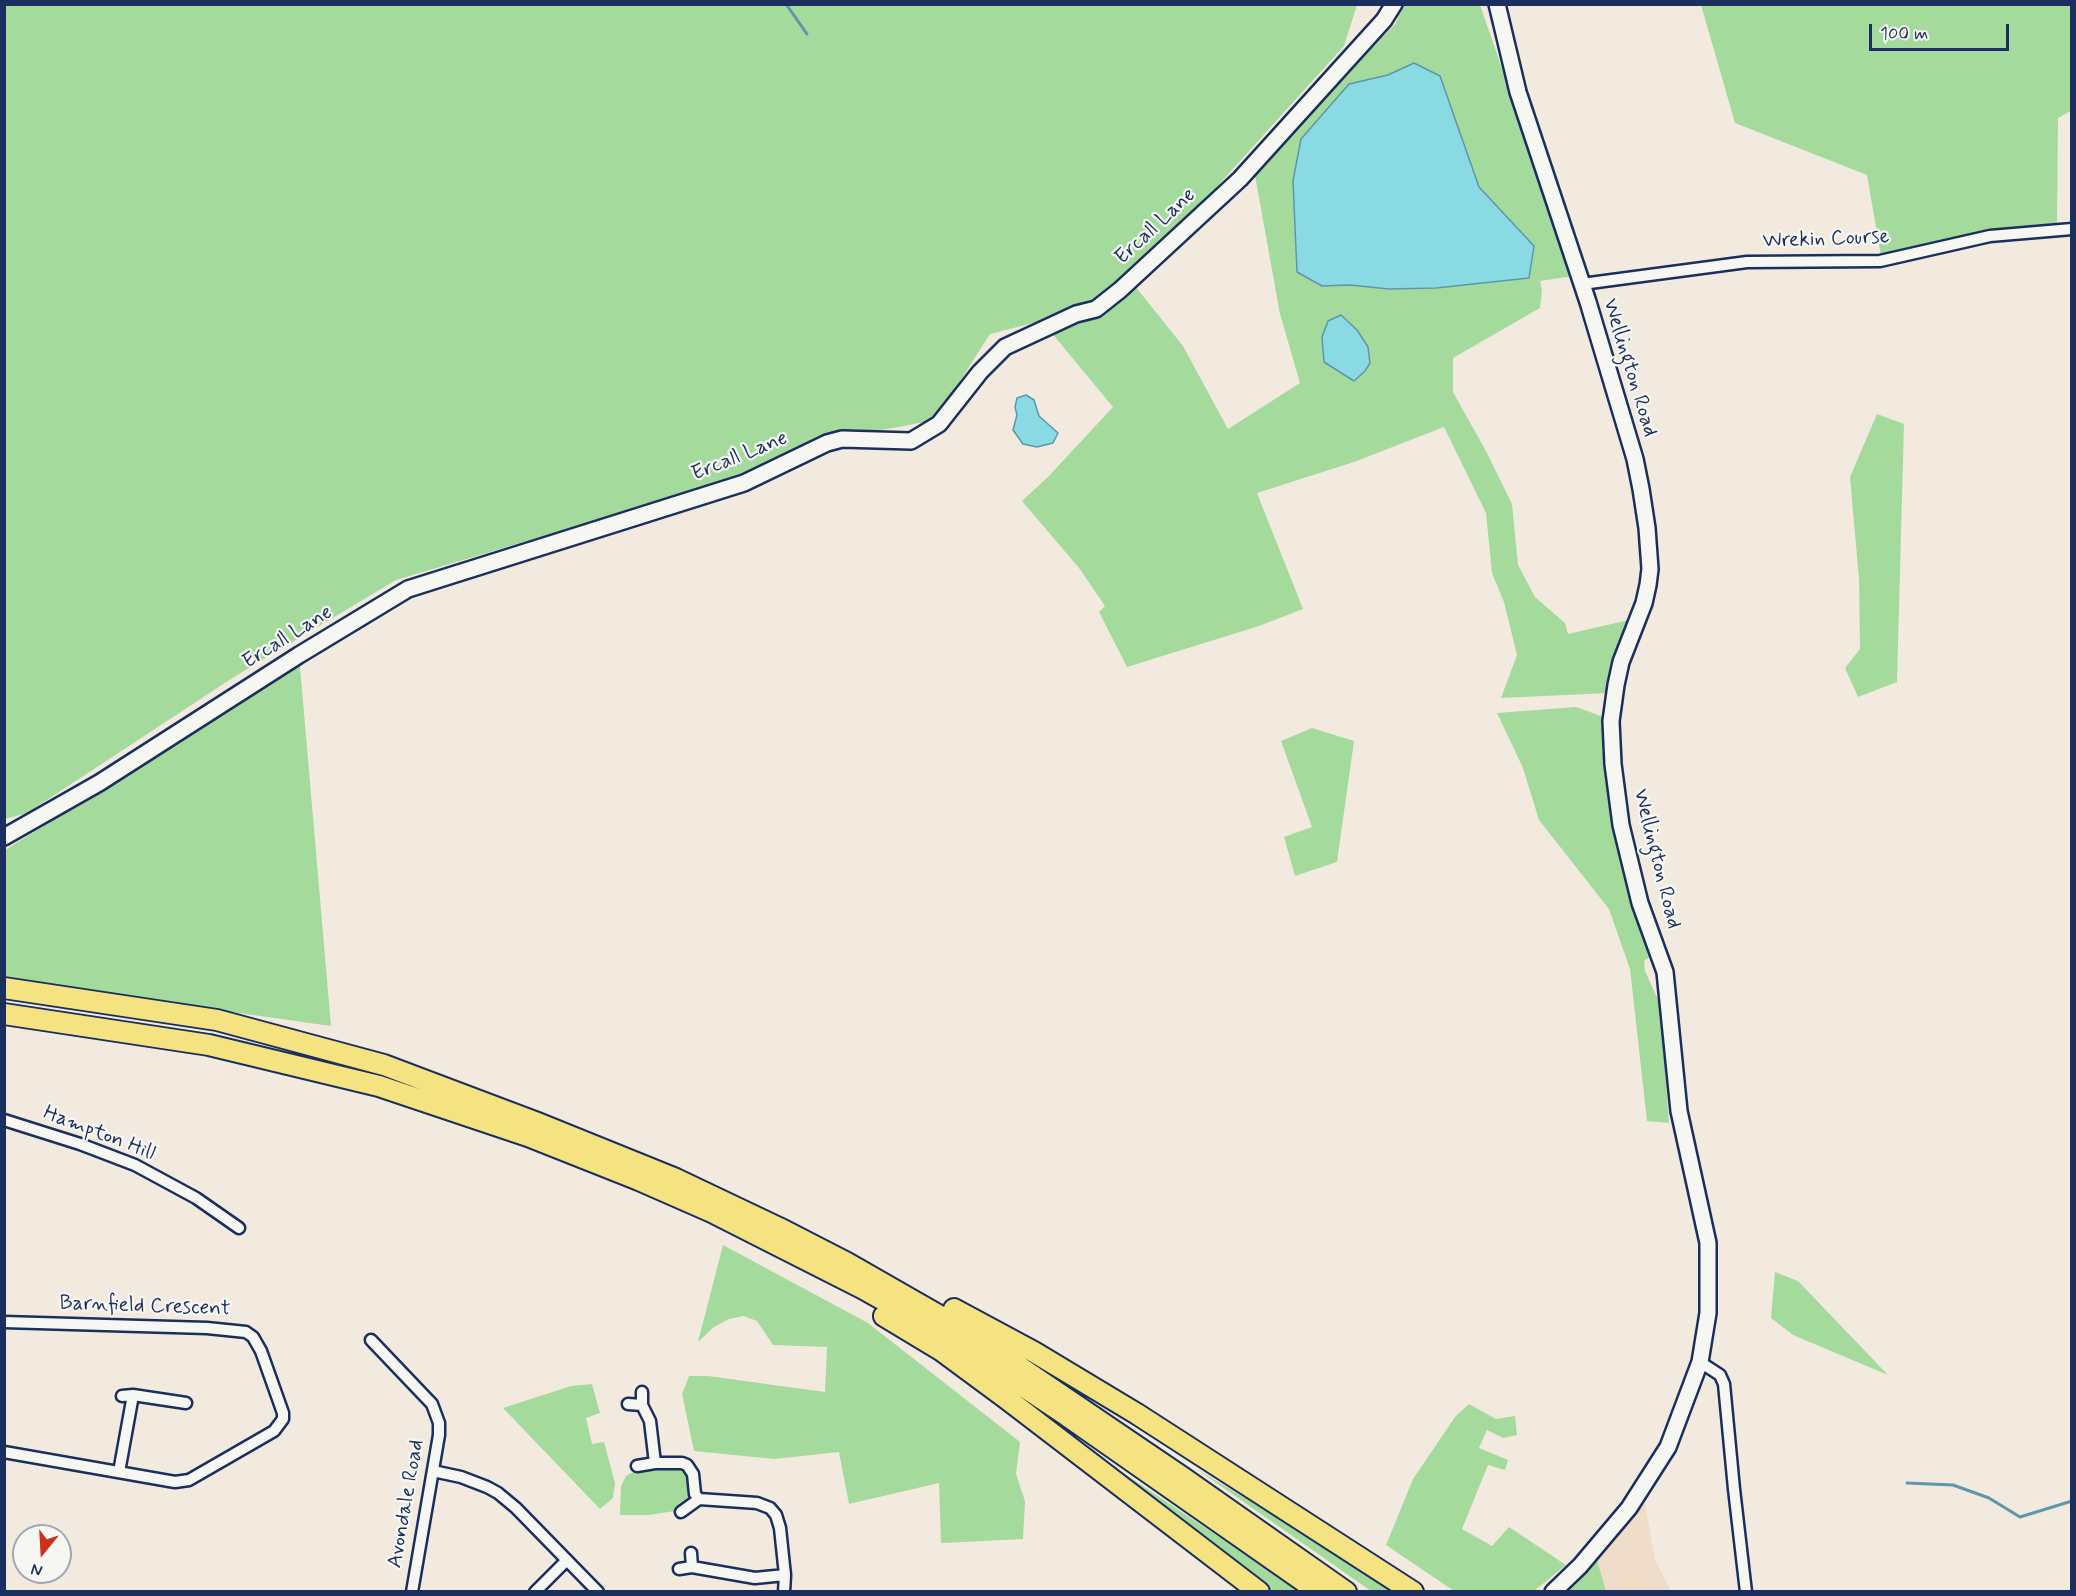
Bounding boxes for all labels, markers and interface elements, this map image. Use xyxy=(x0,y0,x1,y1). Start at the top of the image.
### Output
scale bar xyxy=(1872,12,2012,50)
text: 100 m xyxy=(1880,22,1928,46)
street label: Ercall Lane xyxy=(1110,183,1202,271)
street label: Wrekin Course xyxy=(1762,225,1890,255)
street label: Wellington Road xyxy=(1596,296,1662,440)
street label: Ercall Lane xyxy=(688,426,792,488)
street label: Ercall Lane xyxy=(238,601,338,675)
street label: Wellington Road xyxy=(1626,787,1686,931)
street label: Hampton Hill xyxy=(39,1101,159,1167)
street label: Barnfield Crescent xyxy=(59,1291,231,1323)
street label: Avondale Road xyxy=(383,1438,431,1570)
north arrow xyxy=(12,1524,72,1584)
text: N xyxy=(29,1558,45,1581)

